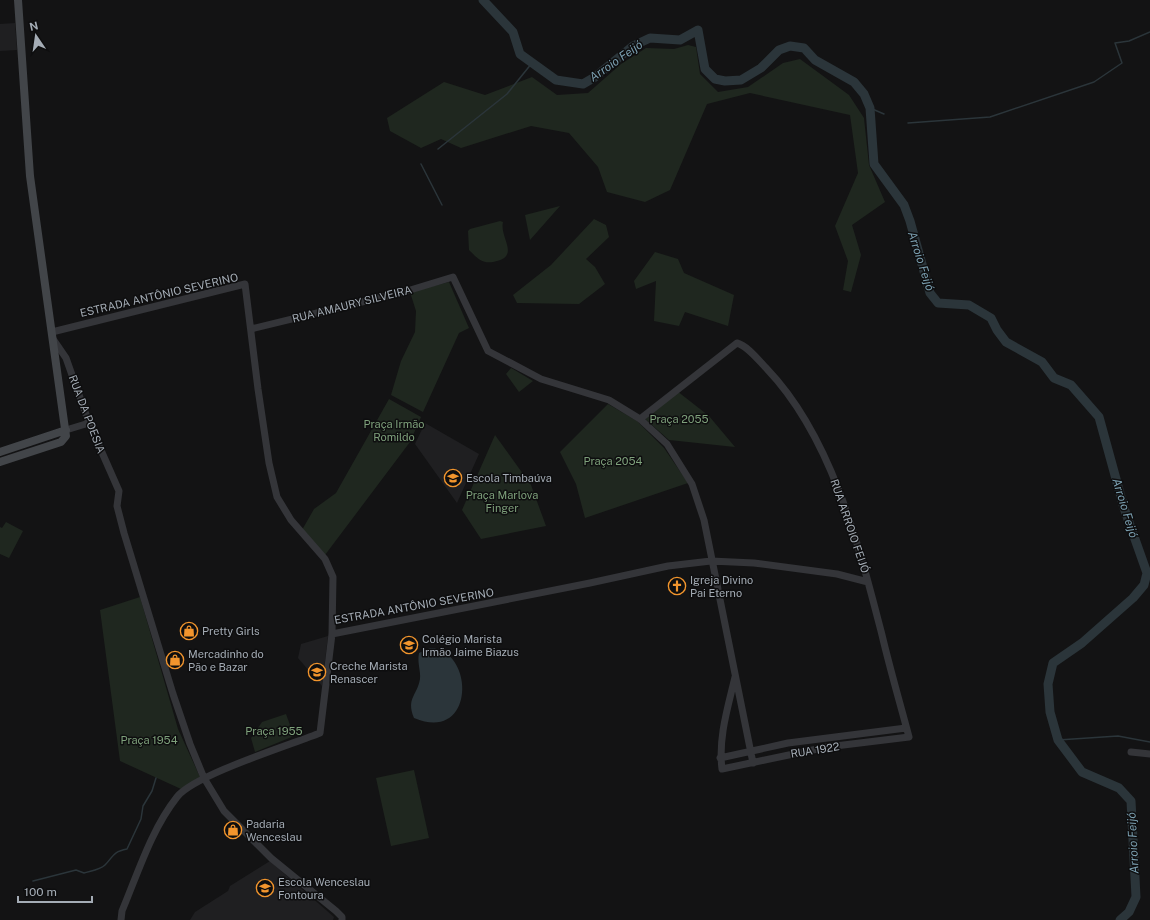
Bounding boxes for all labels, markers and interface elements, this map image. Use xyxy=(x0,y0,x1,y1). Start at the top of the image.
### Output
north arrow xyxy=(16,16,56,56)
text: N xyxy=(28,19,39,33)
water label: Arroio Feijó xyxy=(587,37,646,84)
water label: Arroio Feijó xyxy=(905,229,937,293)
street label: ESTRADA ANTÔNIO SEVERINO xyxy=(79,270,239,319)
street label: RUA AMAURY SILVEIRA xyxy=(291,283,413,325)
street label: RUA DA POESIA xyxy=(67,373,108,455)
park label: Praça 2055 xyxy=(649,413,709,426)
park label: Praça Irmão Romildo xyxy=(363,418,425,443)
park label: Praça 2054 xyxy=(583,455,643,468)
school or university icon: Escola Timbaúva xyxy=(443,468,463,488)
place label: Escola Timbaúva xyxy=(466,472,552,484)
water label: Arroio Feijó xyxy=(1109,476,1141,540)
street label: RUA ARROIO FEIJÓ xyxy=(828,477,873,574)
park label: Praça Marlova Finger xyxy=(466,489,538,514)
place label: Igreja Divino Pai Eterno xyxy=(690,574,753,599)
church icon: Igreja Divino Pai Eterno xyxy=(667,576,687,596)
street label: ESTRADA ANTÔNIO SEVERINO xyxy=(333,585,495,626)
shop icon: Pretty Girls xyxy=(179,621,199,641)
place label: Pretty Girls xyxy=(202,625,260,637)
place label: Colégio Marista Irmão Jaime Biazus xyxy=(422,633,519,658)
school or university icon: Colégio Marista Irmão Jaime Biazus xyxy=(399,635,419,655)
place label: Mercadinho do Pão e Bazar xyxy=(188,648,264,673)
shop icon: Mercadinho do Pão e Bazar xyxy=(165,650,185,670)
place label: Creche Marista Renascer xyxy=(330,660,408,685)
school or university icon: Creche Marista Renascer xyxy=(307,662,327,682)
park label: Praça 1955 xyxy=(245,725,303,738)
park label: Praça 1954 xyxy=(120,734,178,747)
street label: RUA 1922 xyxy=(790,740,841,760)
water label: Arroio Feijó xyxy=(1124,811,1142,874)
place label: Padaria Wenceslau xyxy=(246,818,302,843)
shop icon: Padaria Wenceslau xyxy=(223,820,243,840)
place label: Escola Wenceslau Fontoura xyxy=(278,876,370,901)
scale bar xyxy=(18,878,92,904)
school or university icon: Escola Wenceslau Fontoura xyxy=(255,878,275,898)
text: 100 m xyxy=(24,885,57,899)

